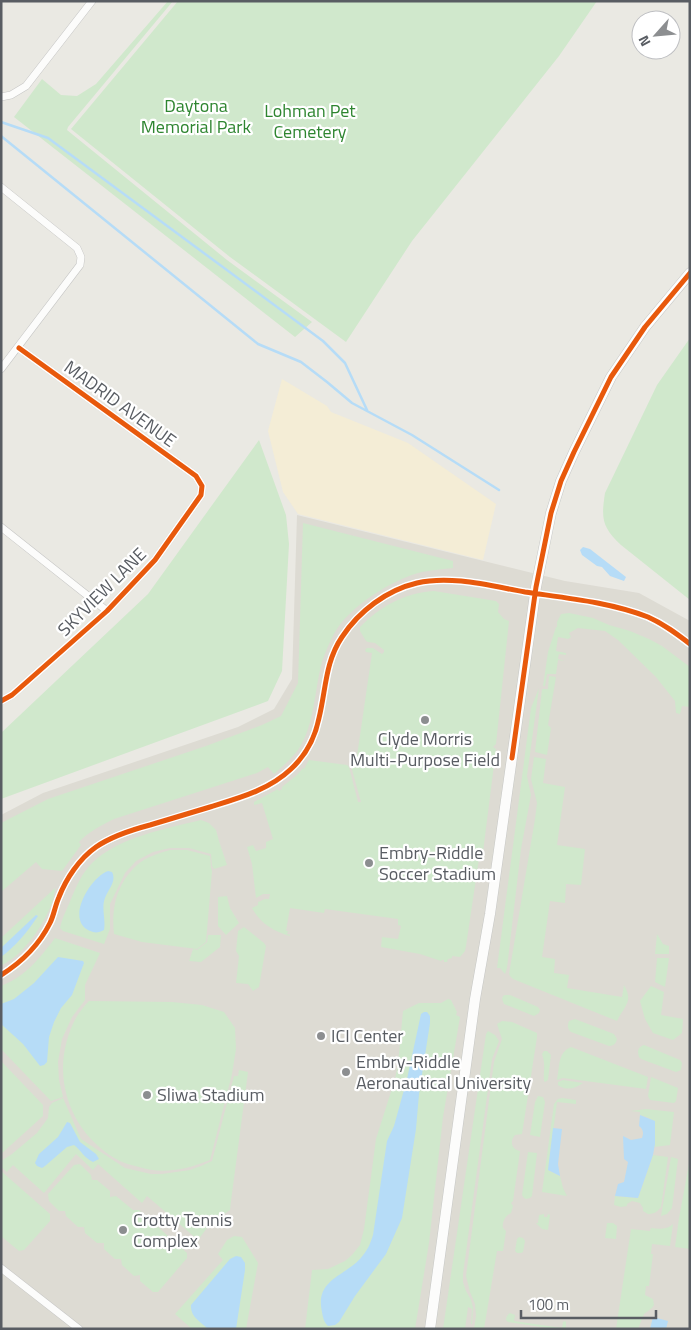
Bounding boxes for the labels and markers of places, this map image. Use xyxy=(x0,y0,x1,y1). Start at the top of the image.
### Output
marker: Clyde Morris Multi-Purpose Field xyxy=(419,714,431,726)
place label: Clyde Morris Multi-Purpose Field xyxy=(350,725,500,773)
place label: Embry-Riddle Soccer Stadium xyxy=(379,839,496,887)
marker: Embry-Riddle Soccer Stadium xyxy=(363,857,375,869)
place label: ICI Center xyxy=(331,1022,404,1049)
marker: ICI Center xyxy=(315,1030,327,1042)
place label: Embry-Riddle Aeronautical University xyxy=(356,1048,531,1096)
marker: Embry-Riddle Aeronautical University xyxy=(340,1066,352,1078)
place label: Sliwa Stadium xyxy=(157,1081,264,1108)
marker: Sliwa Stadium xyxy=(141,1089,153,1101)
place label: Crotty Tennis Complex xyxy=(133,1206,232,1254)
marker: Crotty Tennis Complex xyxy=(117,1224,129,1236)

